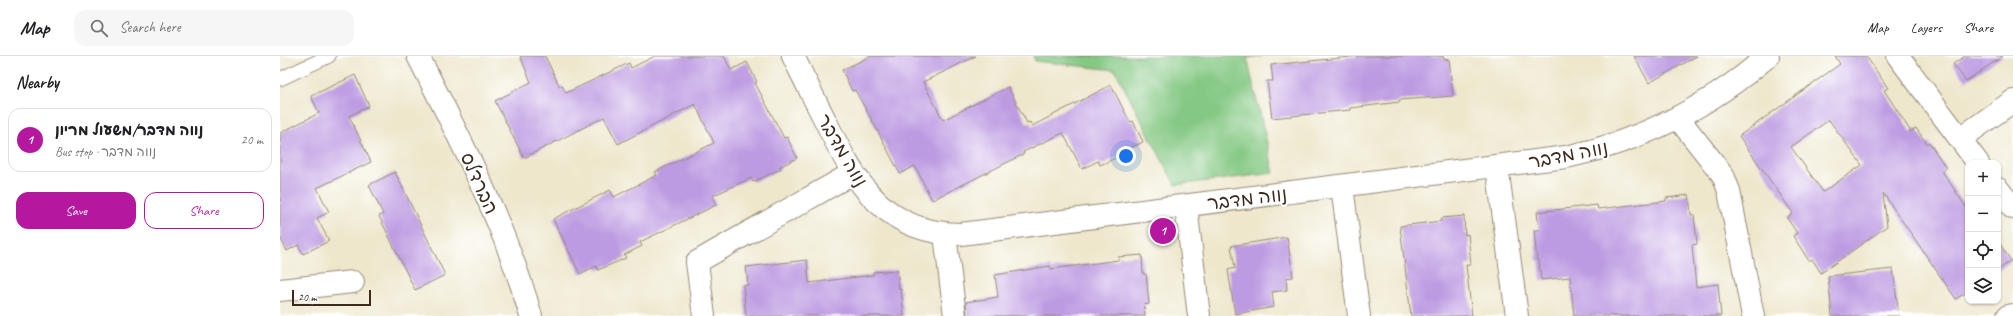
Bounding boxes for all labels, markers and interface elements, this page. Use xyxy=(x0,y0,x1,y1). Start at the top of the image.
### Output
search box xyxy=(74,10,354,46)
text: Map xyxy=(20,16,50,40)
icon: search xyxy=(88,17,110,39)
text: Search here xyxy=(120,18,181,37)
text: Map xyxy=(1867,19,1889,36)
text: Layers xyxy=(1911,19,1942,36)
text: Share xyxy=(1964,19,1993,36)
text: Nearby xyxy=(16,72,59,93)
street label: נווה מדבר xyxy=(812,110,873,191)
text: נווה מדבר/משעול מריון xyxy=(55,121,203,140)
text: 1 xyxy=(27,132,33,148)
text: 20 m xyxy=(241,132,263,148)
street label: נווה מדבר xyxy=(1526,136,1610,174)
text: Bus stop · נווה מדבר xyxy=(55,144,156,160)
your location xyxy=(1116,146,1136,166)
street label: הברדלס xyxy=(455,149,503,218)
map controls xyxy=(1965,160,2001,304)
button: + xyxy=(1965,160,2001,196)
street label: נווה מדבר xyxy=(1206,182,1288,216)
button: Save xyxy=(16,192,136,229)
button: Share xyxy=(144,192,264,229)
button: − xyxy=(1965,196,2001,232)
pin: 1 xyxy=(1150,216,1176,246)
button: locate xyxy=(1965,232,2001,268)
button: layers xyxy=(1965,268,2001,304)
scale bar xyxy=(292,288,371,307)
text: 20 m xyxy=(298,290,317,304)

